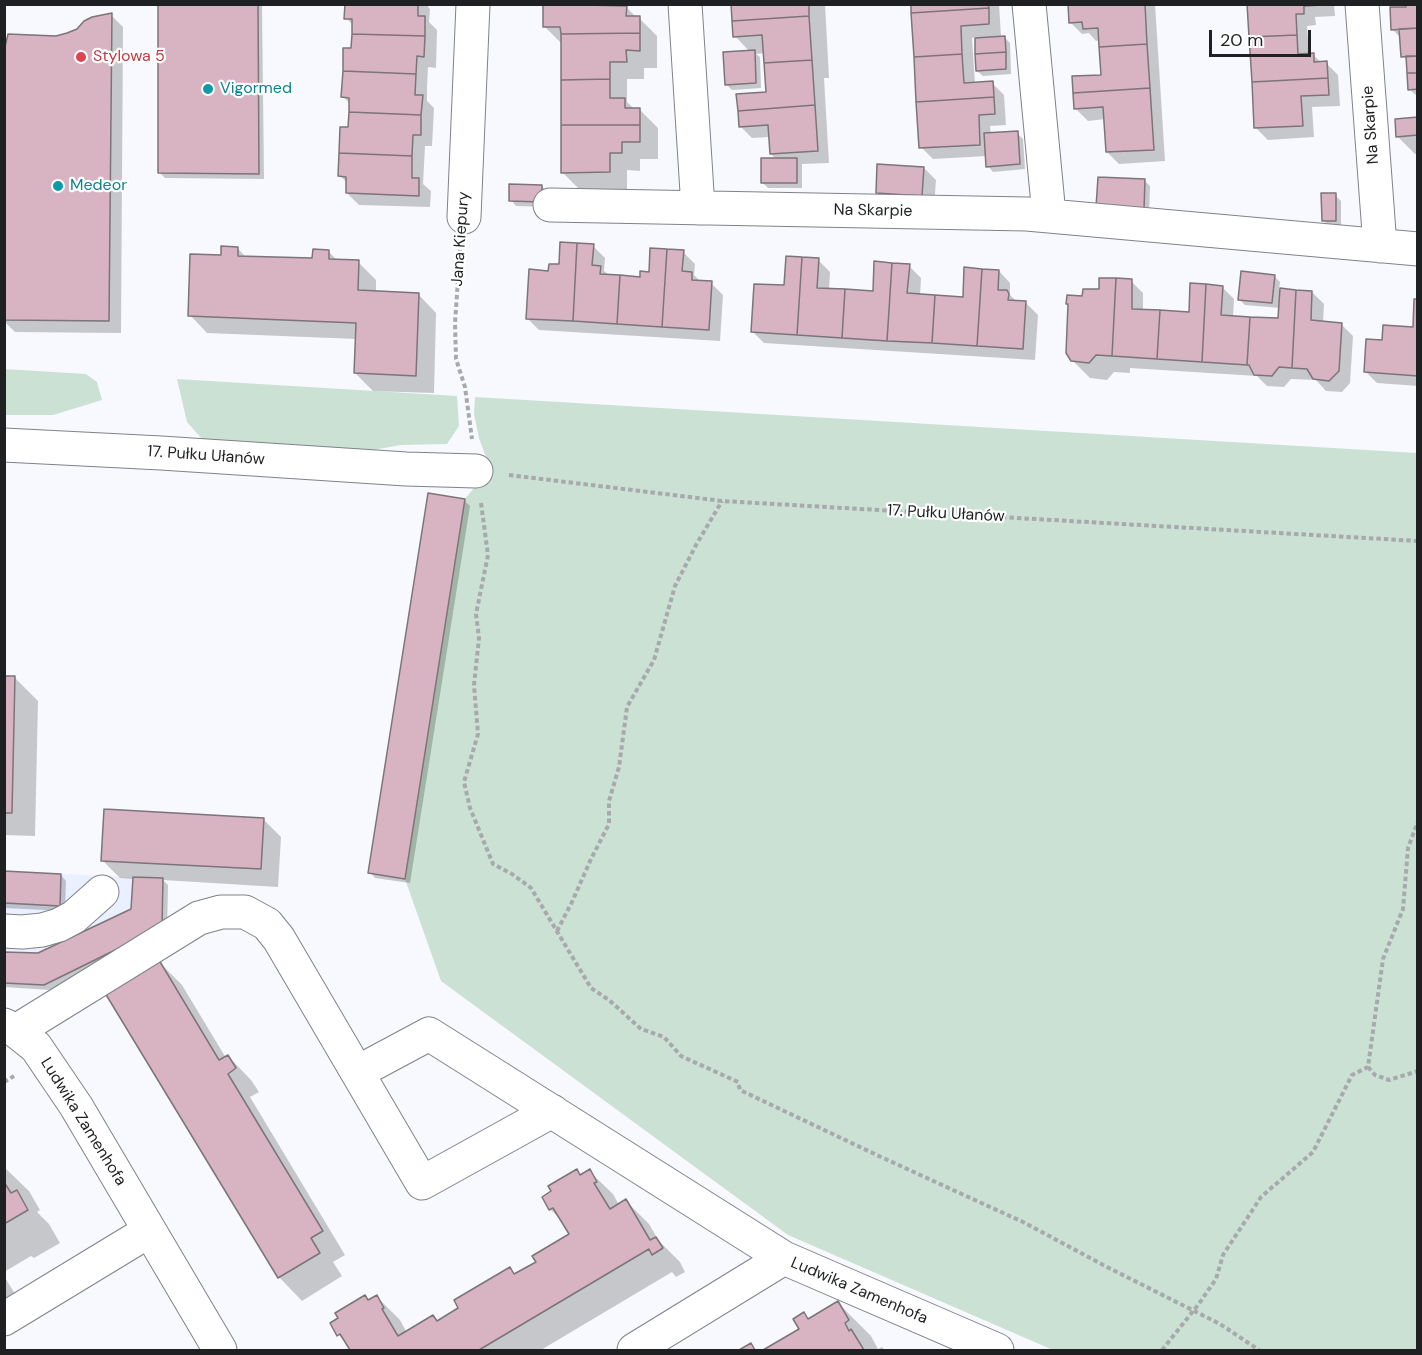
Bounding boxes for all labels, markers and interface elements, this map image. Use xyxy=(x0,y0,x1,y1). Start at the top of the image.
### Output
scale bar xyxy=(1212,18,1314,56)
text: 20 m xyxy=(1220,28,1263,52)
place label: Stylowa 5 xyxy=(93,47,165,67)
marker: Stylowa 5 xyxy=(74,50,88,64)
place label: Vigormed xyxy=(220,79,292,99)
marker: Vigormed xyxy=(201,82,215,96)
street label: Na Skarpie xyxy=(1359,85,1383,165)
place label: Medeor xyxy=(70,176,127,196)
marker: Medeor xyxy=(51,179,65,193)
street label: Jana Kiepury xyxy=(448,191,474,287)
street label: Na Skarpie xyxy=(833,201,913,221)
street label: 17. Pułku Ułanów xyxy=(147,442,265,470)
street label: 17. Pułku Ułanów xyxy=(887,501,1005,527)
street label: Ludwika Zamenhofa xyxy=(36,1055,130,1189)
street label: Ludwika Zamenhofa xyxy=(788,1253,930,1329)

